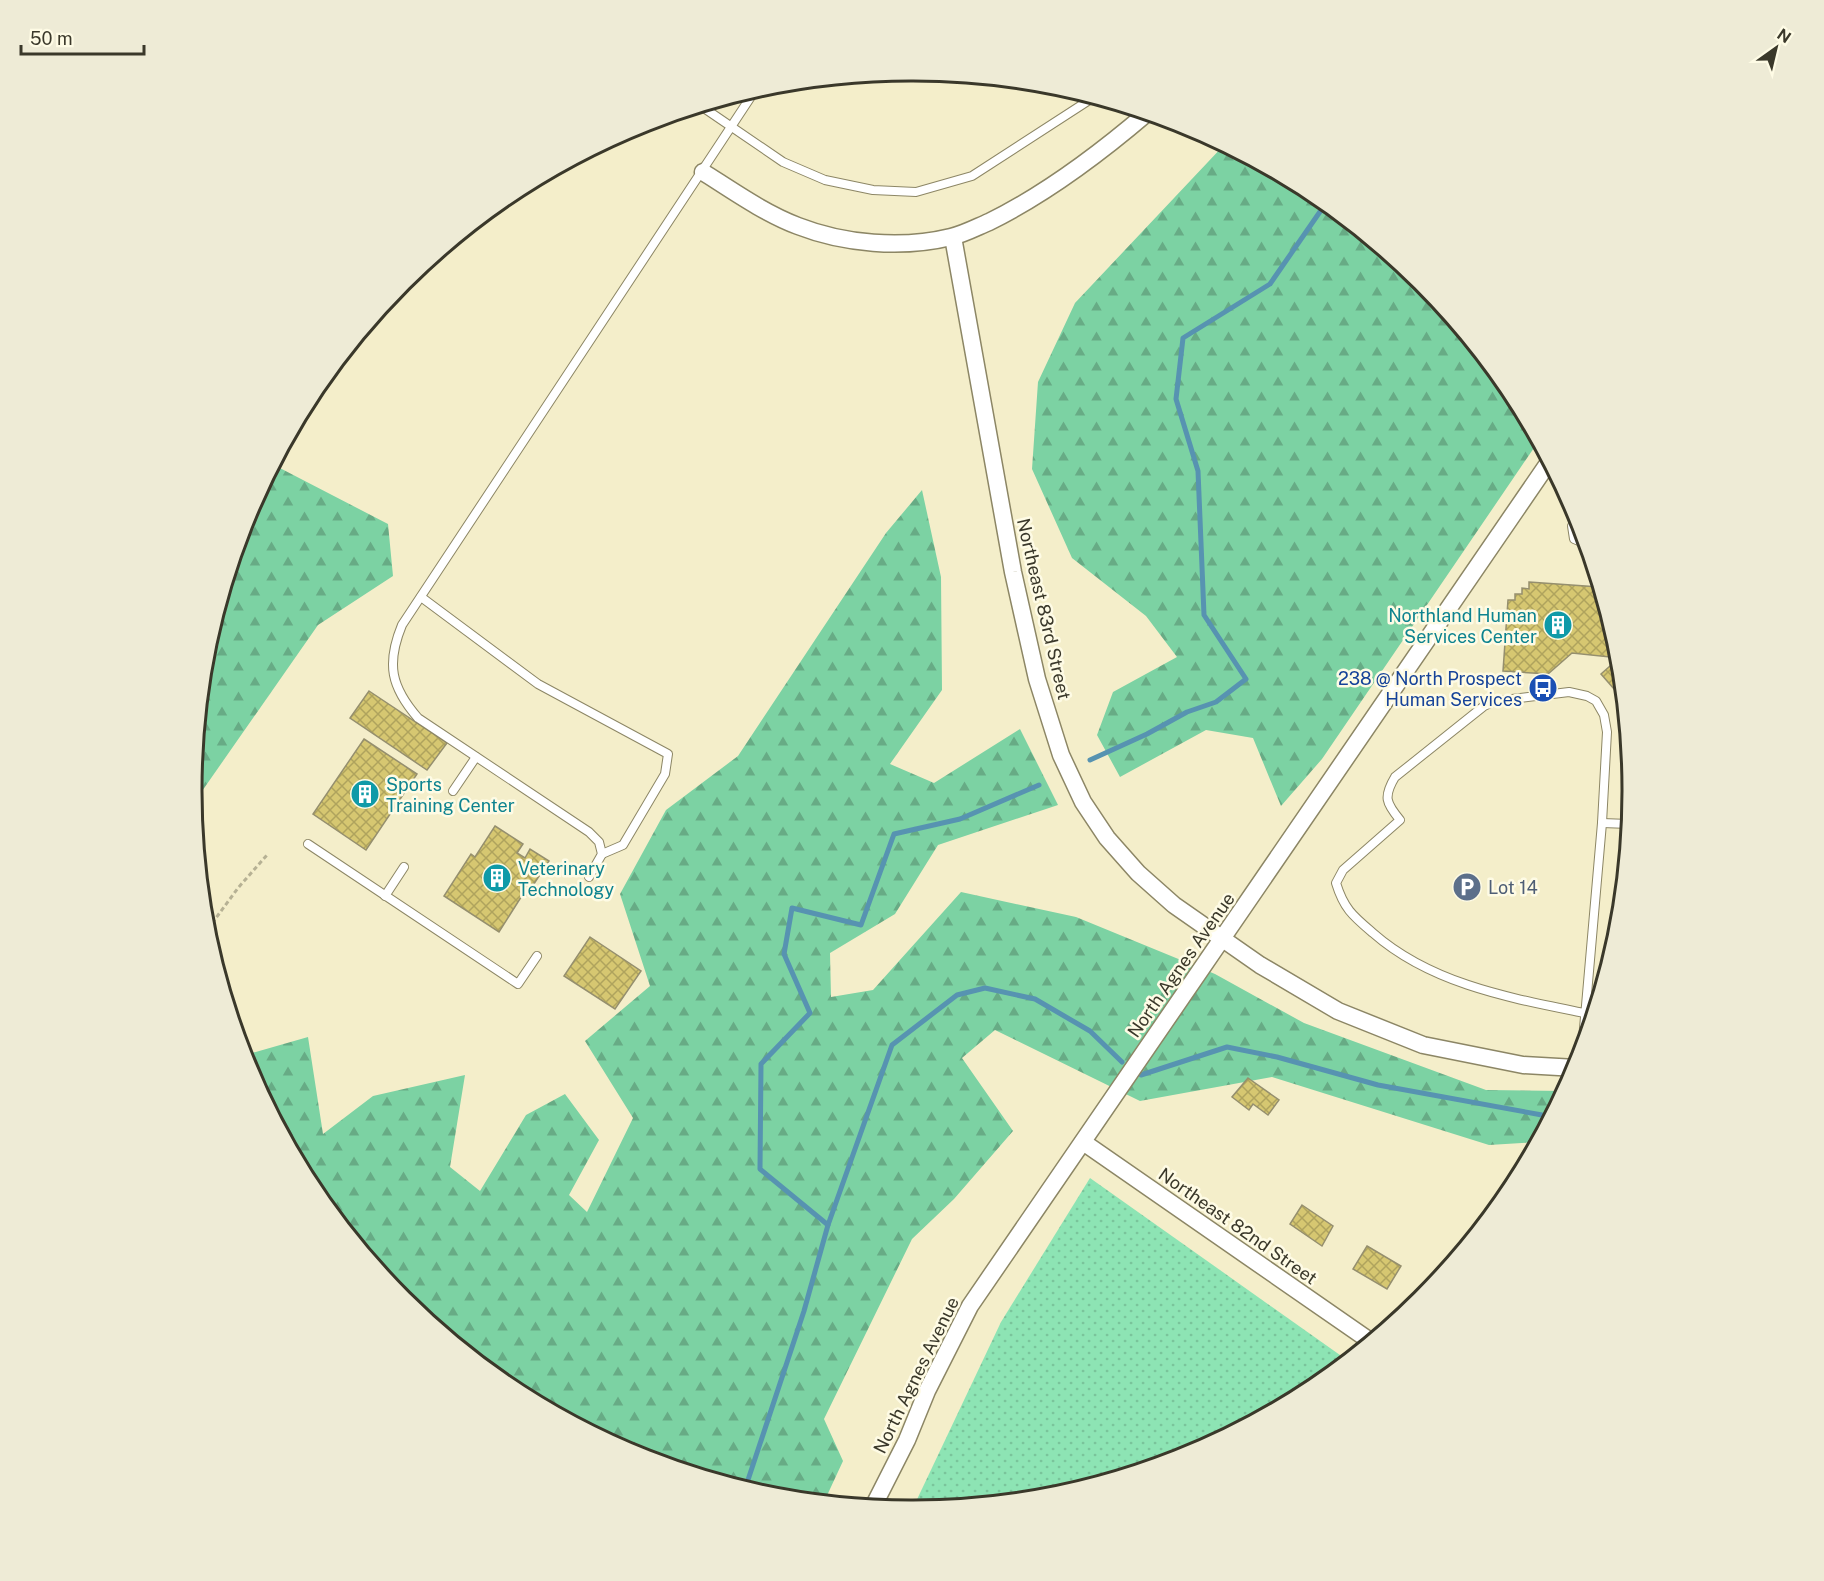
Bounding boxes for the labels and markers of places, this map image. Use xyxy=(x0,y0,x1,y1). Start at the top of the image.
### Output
place label: Northland Human Services Center xyxy=(1388,605,1537,647)
building icon: Northland Human Services Center xyxy=(1542,609,1574,641)
place label: 238 @ North Prospect Human Services xyxy=(1338,668,1522,710)
bus stop icon: 238 @ North Prospect Human Services xyxy=(1527,672,1559,704)
place label: Sports Training Center xyxy=(386,774,515,816)
building icon: Sports Training Center xyxy=(349,778,381,810)
place label: Veterinary Technology xyxy=(518,858,615,900)
building icon: Veterinary Technology xyxy=(481,862,513,894)
parking icon: Lot 14 xyxy=(1451,871,1483,903)
place label: Lot 14 xyxy=(1488,877,1538,898)

